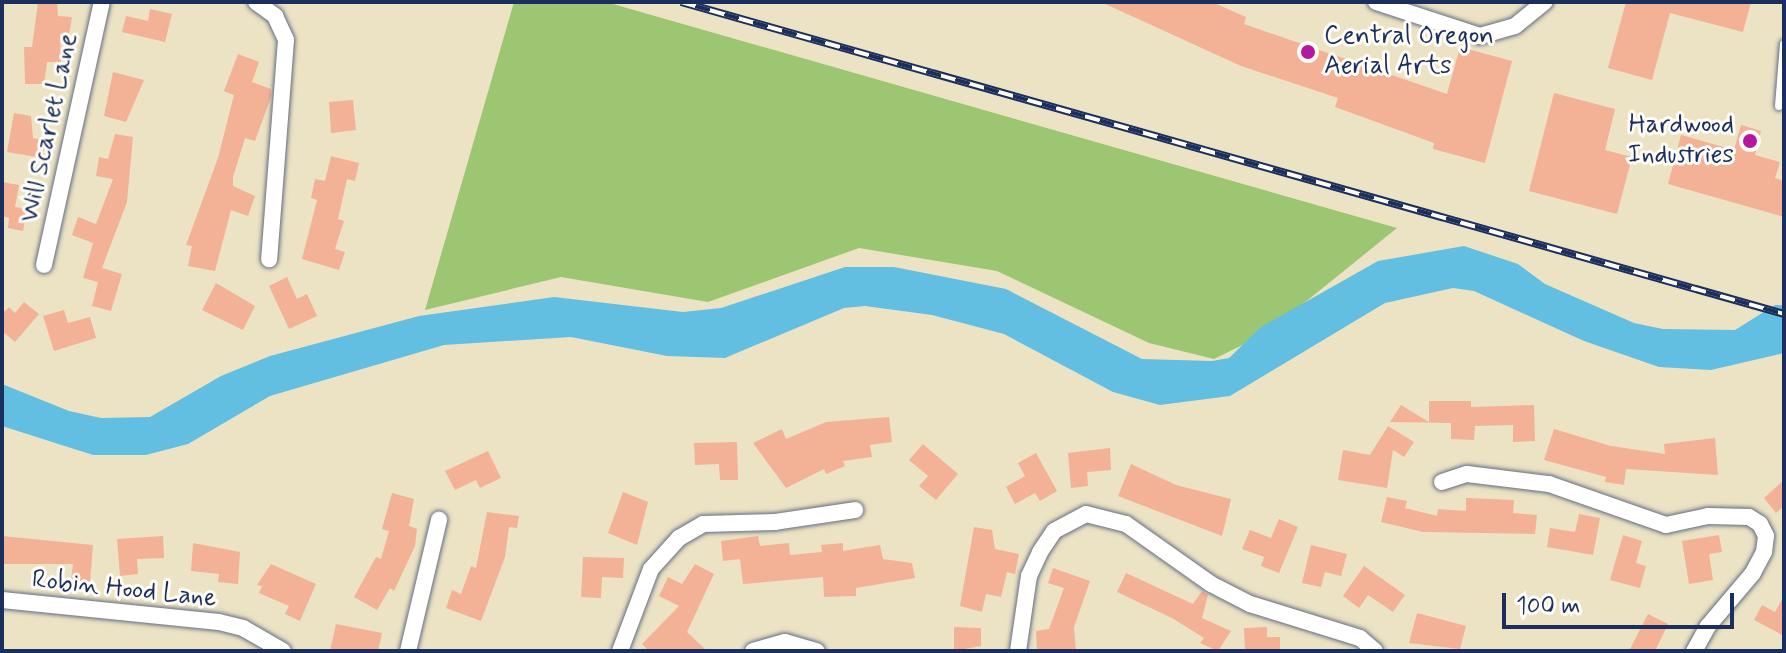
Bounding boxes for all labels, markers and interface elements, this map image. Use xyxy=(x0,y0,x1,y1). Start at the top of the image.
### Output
place label: Central Oregon Aerial Arts xyxy=(1324,21,1501,82)
street label: Will Scarlet Lane xyxy=(15,31,85,225)
marker: Central Oregon Aerial Arts xyxy=(1299,43,1317,61)
place label: Hardwood Industries xyxy=(1628,110,1734,172)
marker: Hardwood Industries xyxy=(1741,132,1759,150)
street label: Robin Hood Lane xyxy=(29,565,219,615)
scale bar xyxy=(1506,577,1738,627)
text: 100 m xyxy=(1516,591,1580,622)

